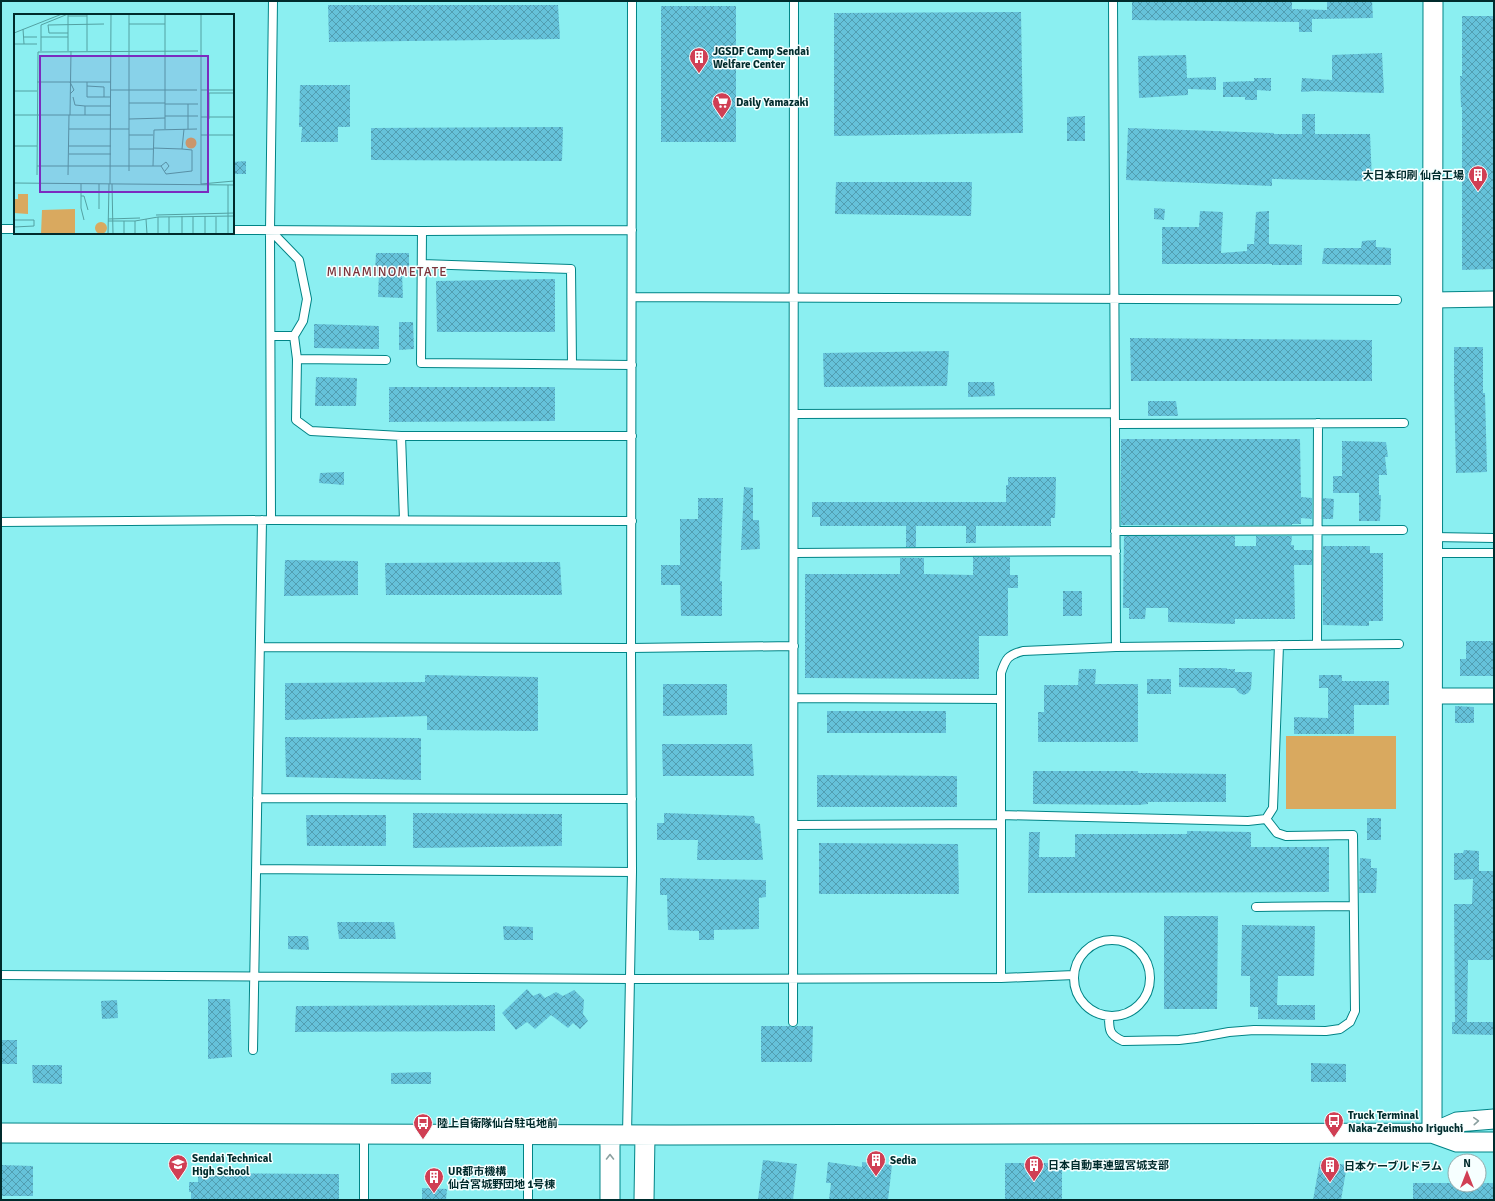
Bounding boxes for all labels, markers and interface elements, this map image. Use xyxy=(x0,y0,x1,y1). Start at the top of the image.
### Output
inset map xyxy=(14,14,234,234)
place label: JGSDF Camp Sendai Welfare Center xyxy=(713,45,809,71)
building icon: JGSDF Camp Sendai Welfare Center xyxy=(688,46,710,74)
supermarket icon: Daily Yamazaki xyxy=(711,91,733,119)
place label: Daily Yamazaki xyxy=(736,96,809,109)
building icon: 大日本印刷 仙台工場 xyxy=(1467,164,1489,192)
place label: 大日本印刷 仙台工場 xyxy=(1363,169,1464,182)
district label: MINAMINOMETATE xyxy=(326,264,448,280)
place label: Truck Terminal Naka-Zeimusho Iriguchi xyxy=(1348,1109,1463,1135)
bus stop icon: Truck Terminal Naka-Zeimusho Iriguchi xyxy=(1323,1110,1345,1138)
bus stop icon: 陸上自衛隊仙台駐屯地前 xyxy=(412,1112,434,1140)
one-way arrow xyxy=(1473,1116,1479,1125)
place label: 陸上自衛隊仙台駐屯地前 xyxy=(437,1117,558,1130)
building icon: Sedia xyxy=(865,1149,887,1177)
place label: Sendai Technical High School xyxy=(192,1152,272,1178)
school or university icon: Sendai Technical High School xyxy=(167,1153,189,1181)
north arrow xyxy=(1447,1153,1487,1193)
one-way arrow xyxy=(606,1154,614,1160)
place label: Sedia xyxy=(890,1154,917,1167)
building icon: 日本自動車連盟宮城支部 xyxy=(1023,1154,1045,1182)
building icon: 日本ケーブルドラム xyxy=(1319,1155,1341,1183)
text: N xyxy=(1463,1157,1471,1170)
place label: 日本自動車連盟宮城支部 xyxy=(1048,1159,1169,1172)
place label: 日本ケーブルドラム xyxy=(1344,1160,1442,1173)
place label: UR都市機構 仙台宮城野団地 1号棟 xyxy=(448,1165,555,1191)
building icon: UR都市機構 仙台宮城野団地 1号棟 xyxy=(423,1166,445,1194)

